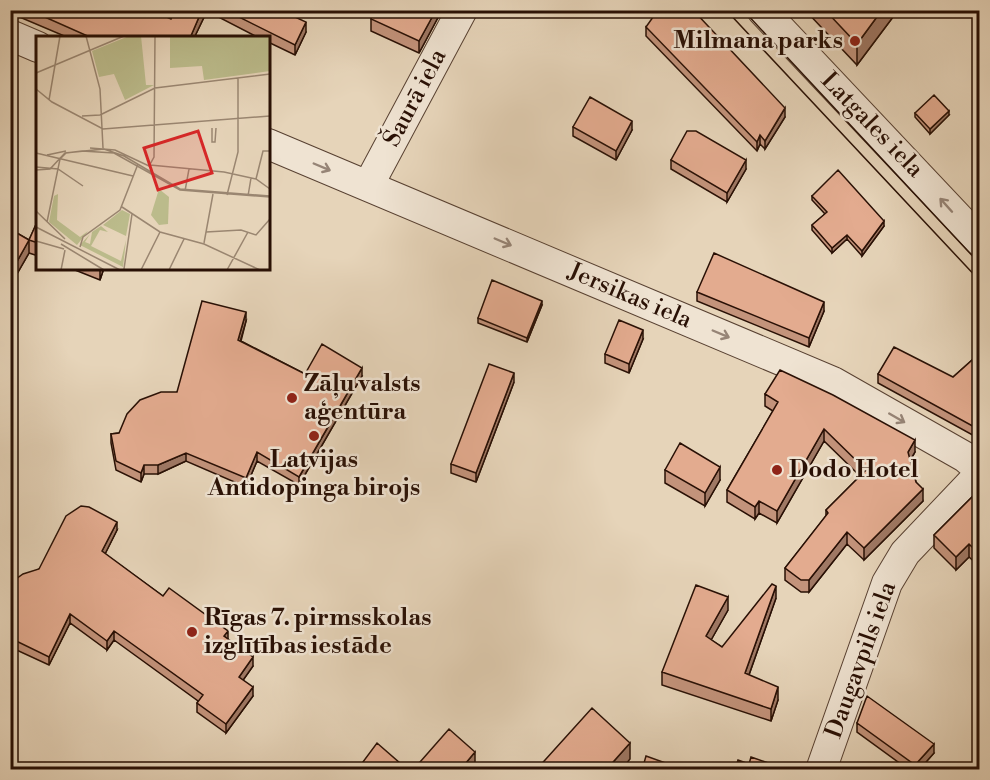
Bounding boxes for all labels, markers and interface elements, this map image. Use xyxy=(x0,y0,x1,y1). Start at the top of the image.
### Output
place label: Milmana parks xyxy=(673,26,843,56)
marker: Milmana parks xyxy=(848,34,862,48)
inset map xyxy=(36,36,270,270)
street label: Šaurā iela xyxy=(375,42,454,152)
street label: Latgales iela xyxy=(814,66,930,185)
one-way arrow xyxy=(313,162,331,173)
one-way arrow xyxy=(939,198,953,213)
one-way arrow xyxy=(493,237,511,248)
street label: Jersikas iela xyxy=(563,256,697,336)
one-way arrow xyxy=(711,329,729,340)
place label: Zāļu valsts aģentūra xyxy=(304,369,420,427)
marker: Zāļu valsts aģentūra xyxy=(285,391,299,405)
one-way arrow xyxy=(887,413,905,424)
marker: Latvijas Antidopinga birojs xyxy=(307,429,321,443)
place label: Latvijas Antidopinga birojs xyxy=(207,445,420,503)
place label: Dodo Hotel xyxy=(789,455,919,485)
marker: Dodo Hotel xyxy=(770,463,784,477)
street label: Daugavpils iela xyxy=(819,577,904,742)
place label: Rīgas 7. pirmsskolas izglītības iestāde xyxy=(204,603,432,661)
marker: Rīgas 7. pirmsskolas izglītības iestāde xyxy=(185,625,199,639)

